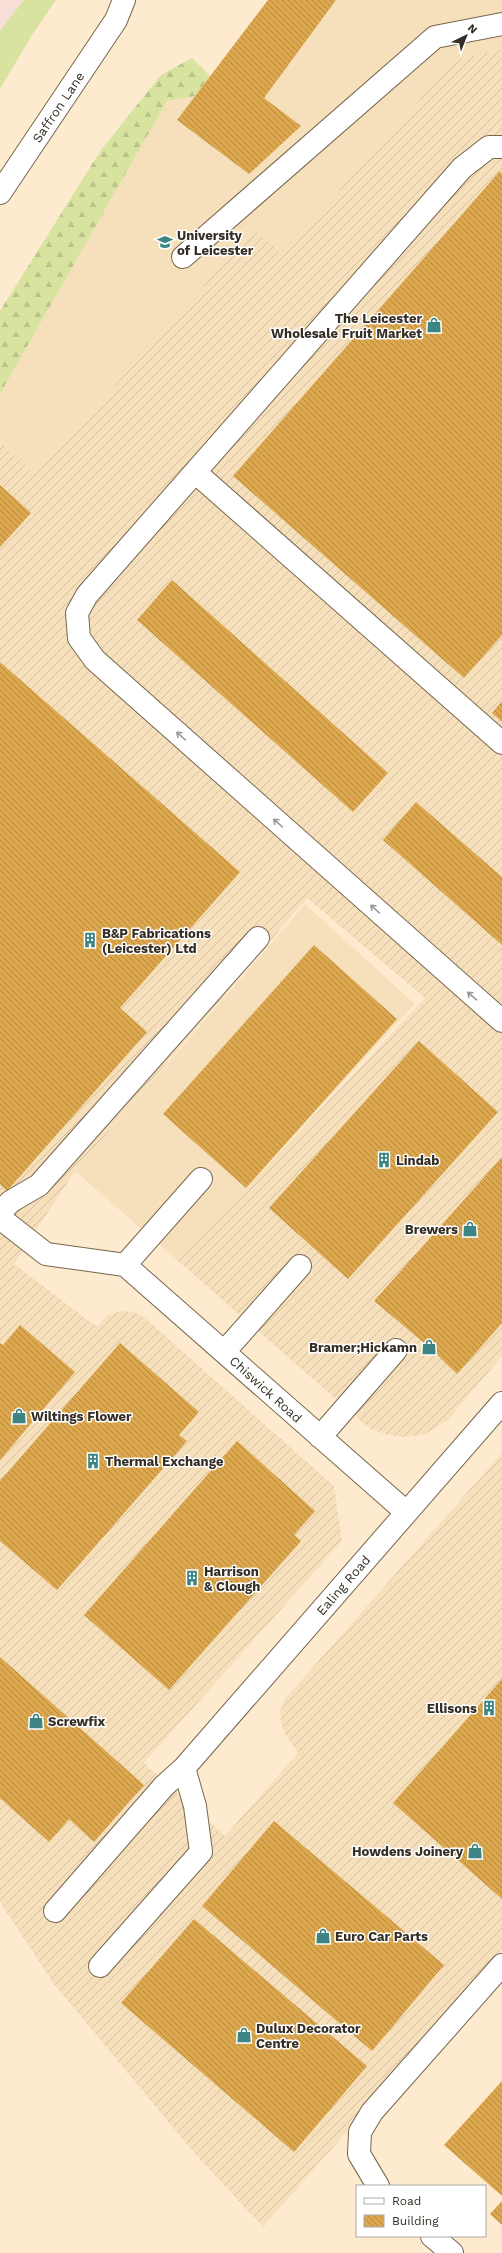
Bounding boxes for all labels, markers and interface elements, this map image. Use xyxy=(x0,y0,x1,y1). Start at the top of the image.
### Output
north arrow xyxy=(446,16,486,56)
text: N xyxy=(465,22,480,37)
street label: Saffron Lane xyxy=(29,69,87,145)
place label: University of Leicester xyxy=(177,228,254,258)
school or university icon: University of Leicester xyxy=(156,233,174,251)
place label: The Leicester Wholesale Fruit Market xyxy=(271,311,422,341)
shop icon: The Leicester Wholesale Fruit Market xyxy=(425,316,443,334)
one-way arrow xyxy=(176,731,186,741)
one-way arrow xyxy=(273,818,283,827)
one-way arrow xyxy=(370,905,380,914)
place label: B&P Fabrications (Leicester) Ltd xyxy=(102,926,211,956)
building icon: B&P Fabrications (Leicester) Ltd xyxy=(81,931,99,949)
one-way arrow xyxy=(467,991,477,1000)
building icon: Lindab xyxy=(375,1151,393,1169)
place label: Lindab xyxy=(396,1153,440,1168)
shop icon: Brewers xyxy=(461,1220,479,1238)
place label: Brewers xyxy=(405,1222,458,1237)
shop icon: Bramer;Hickamn xyxy=(420,1338,438,1356)
place label: Bramer;Hickamn xyxy=(309,1340,417,1355)
street label: Chiswick Road xyxy=(227,1353,305,1426)
shop icon: Wiltings Flower xyxy=(10,1407,28,1425)
place label: Wiltings Flower xyxy=(31,1409,132,1424)
building icon: Thermal Exchange xyxy=(84,1452,102,1470)
place label: Thermal Exchange xyxy=(105,1454,224,1469)
street label: Ealing Road xyxy=(313,1552,373,1618)
place label: Harrison & Clough xyxy=(204,1564,260,1594)
building icon: Harrison & Clough xyxy=(183,1569,201,1587)
building icon: Ellisons xyxy=(480,1699,498,1717)
place label: Ellisons xyxy=(427,1701,477,1716)
shop icon: Screwfix xyxy=(27,1712,45,1730)
place label: Screwfix xyxy=(48,1714,105,1729)
shop icon: Howdens Joinery xyxy=(466,1842,484,1860)
place label: Howdens Joinery xyxy=(352,1844,464,1859)
shop icon: Euro Car Parts xyxy=(314,1927,332,1945)
place label: Euro Car Parts xyxy=(335,1929,428,1944)
place label: Dulux Decorator Centre xyxy=(256,2021,361,2051)
shop icon: Dulux Decorator Centre xyxy=(235,2026,253,2044)
legend xyxy=(356,2185,486,2237)
text: Road xyxy=(392,2194,421,2208)
text: Building xyxy=(392,2214,439,2228)

